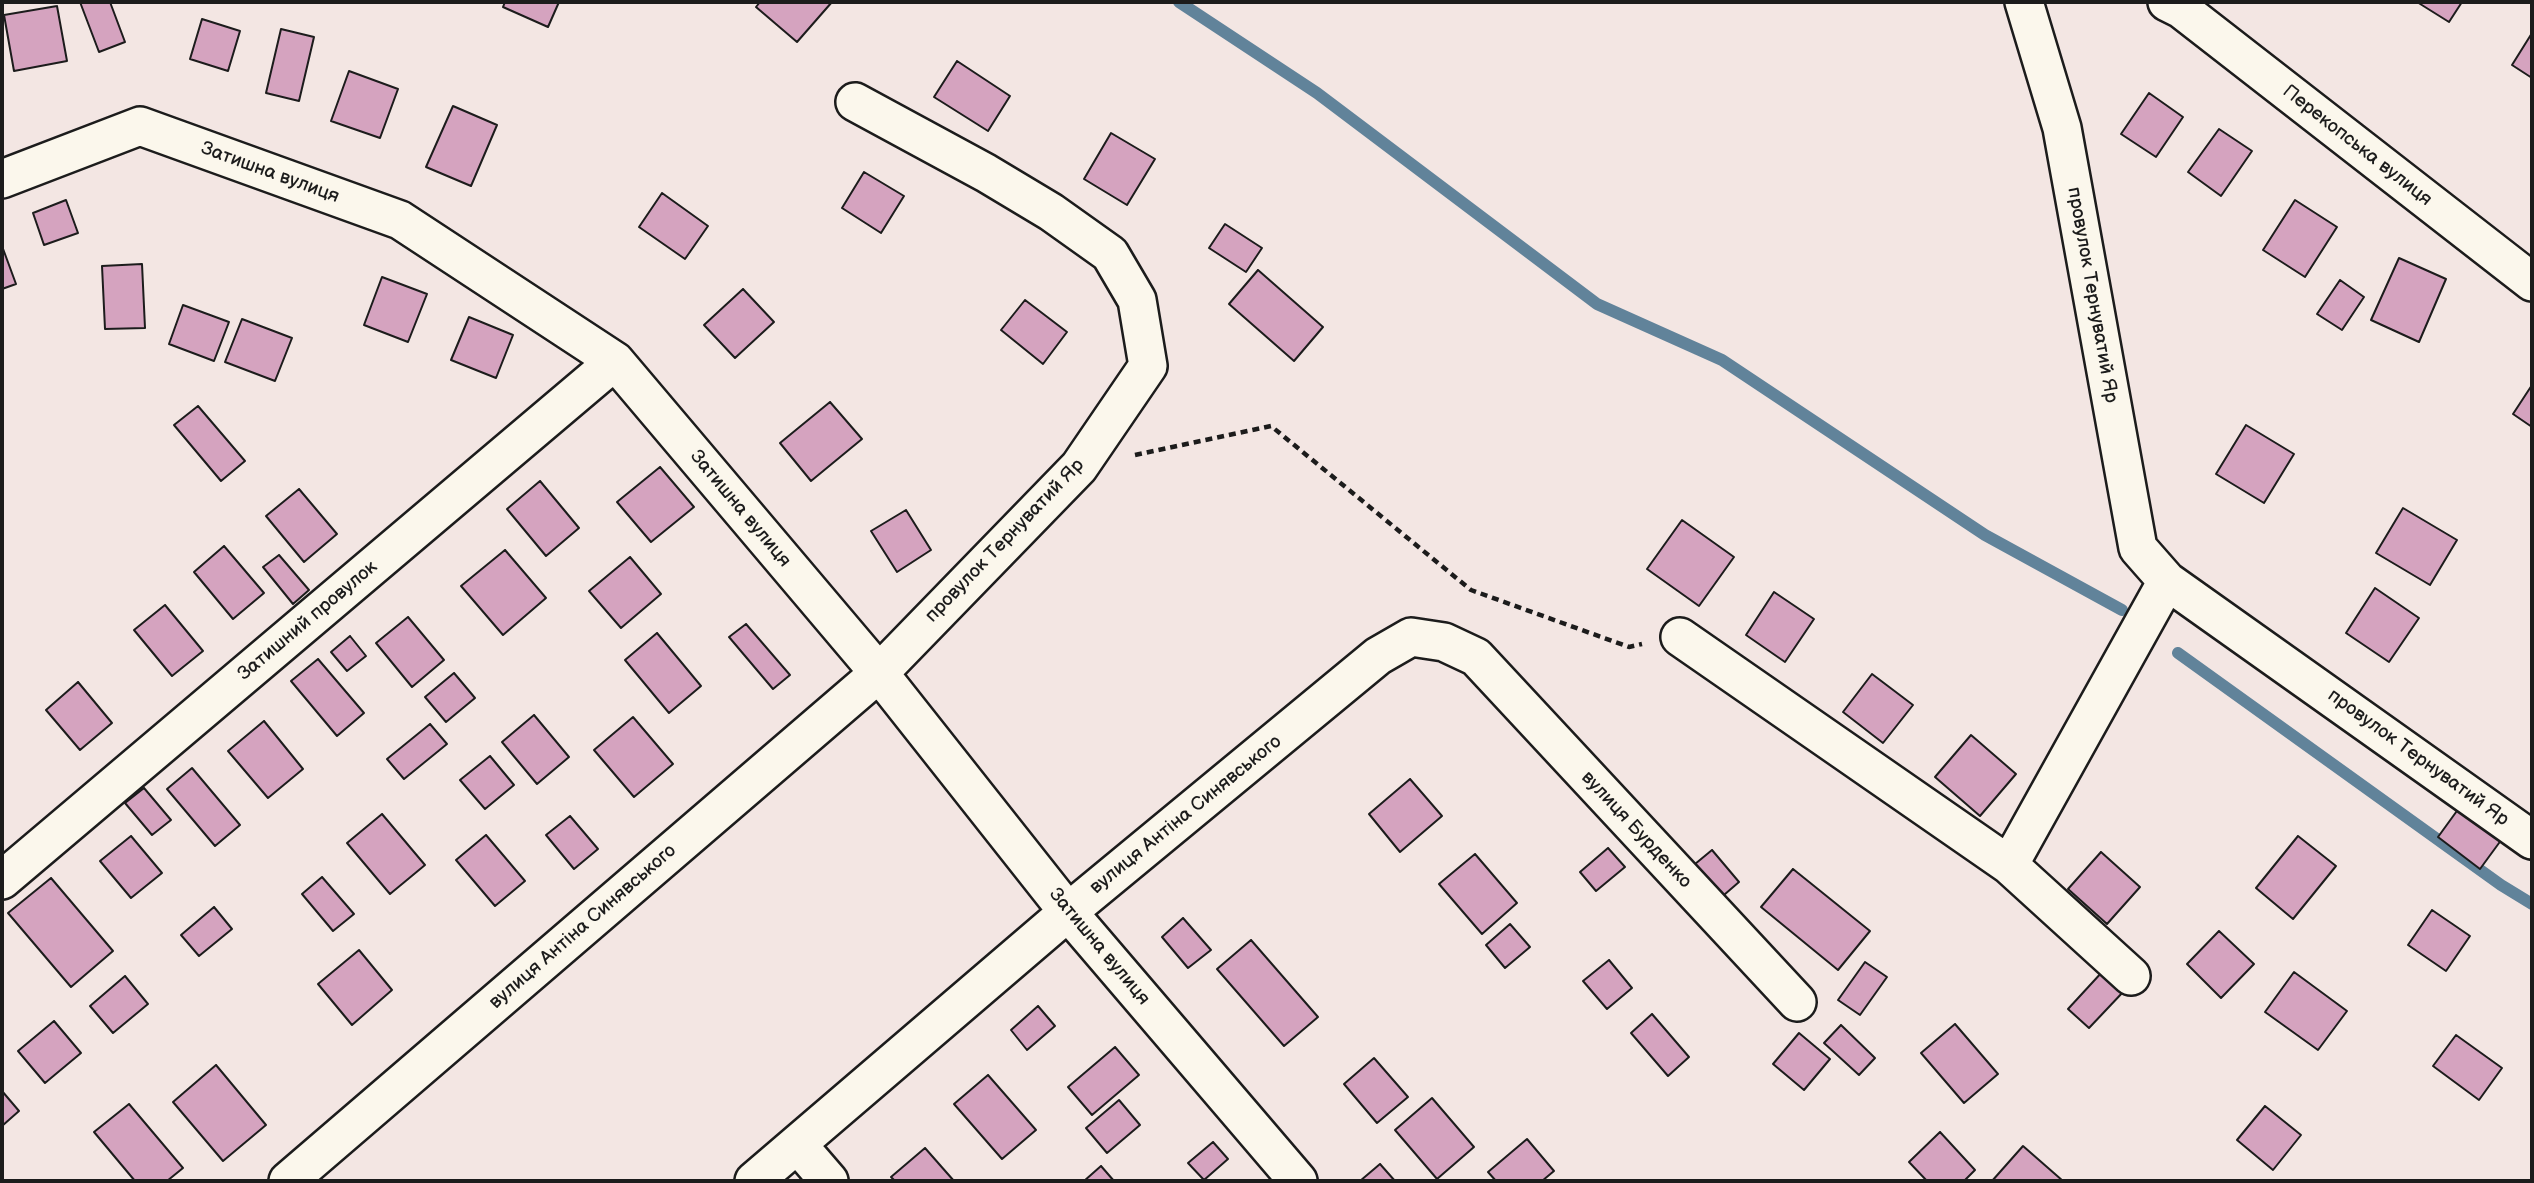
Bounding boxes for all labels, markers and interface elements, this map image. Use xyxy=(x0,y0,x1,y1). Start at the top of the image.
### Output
street label: Перекопська вулиця xyxy=(2278,81,2436,211)
street label: Затишна вулиця xyxy=(198,137,342,209)
street label: провулок Тернуватий Яр xyxy=(2062,185,2122,405)
street label: Затишна вулиця xyxy=(685,446,795,572)
street label: провулок Тернуватий Яр xyxy=(921,454,1089,628)
street label: Затишний провулок xyxy=(234,556,382,686)
street label: провулок Тернуватий Яр xyxy=(2323,684,2513,832)
street label: вулиця Антіна Синявського xyxy=(1086,731,1286,899)
street label: вулиця Бурденко xyxy=(1576,767,1696,893)
street label: вулиця Антіна Синявського xyxy=(485,840,681,1014)
street label: Затишна вулиця xyxy=(1044,884,1154,1010)

